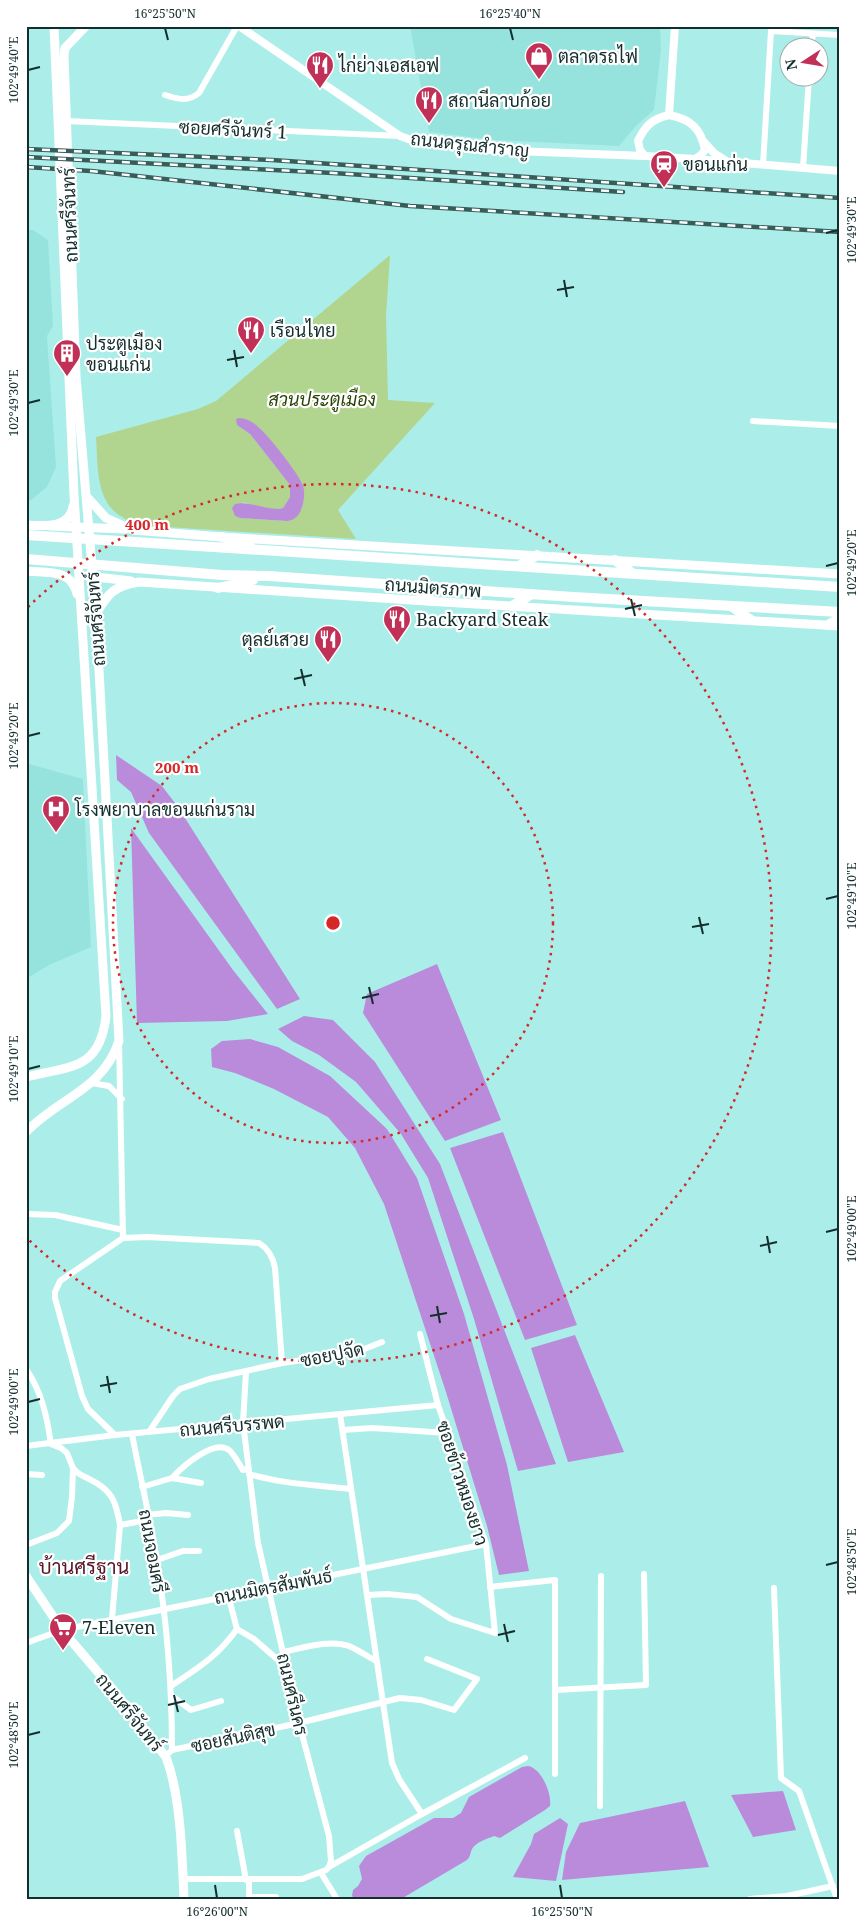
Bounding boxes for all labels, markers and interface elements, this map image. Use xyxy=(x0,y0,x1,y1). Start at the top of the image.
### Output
text: 16°25'50"N xyxy=(134,5,196,22)
text: 16°25'40"N xyxy=(479,5,541,22)
text: 102°49'40"E xyxy=(5,37,22,103)
north arrow xyxy=(778,38,828,88)
shop icon: ตลาดรถไฟ xyxy=(524,41,554,80)
place label: ตลาดรถไฟ xyxy=(558,44,638,68)
restaurant icon: ไก่ย่างเอสเอฟ xyxy=(305,50,335,89)
place label: ไก่ย่างเอสเอฟ xyxy=(337,53,439,77)
text: N xyxy=(780,57,801,72)
restaurant icon: สถานีลาบก้อย xyxy=(414,85,444,124)
place label: สถานีลาบก้อย xyxy=(448,88,551,112)
street label: ซอยศรีจันทร์ 1 xyxy=(178,114,288,144)
street label: ถนนดรุณสำราญ xyxy=(409,126,531,163)
station icon: ขอนแก่น xyxy=(649,149,679,188)
place label: ขอนแก่น xyxy=(683,152,748,176)
street label: ถนนศรีจันทร์ xyxy=(55,167,83,263)
text: 102°49'30"E xyxy=(843,197,860,263)
restaurant icon: เรือนไทย xyxy=(236,315,266,354)
place label: เรือนไทย xyxy=(270,318,335,342)
place label: ประตูเมือง ขอนแก่น xyxy=(86,331,162,376)
building icon: ประตูเมือง ขอนแก่น xyxy=(52,338,82,377)
text: 102°49'30"E xyxy=(5,370,22,436)
park label: สวนประตูเมือง xyxy=(268,387,376,413)
text: 400 m xyxy=(125,514,169,534)
text: 102°49'20"E xyxy=(843,530,860,596)
street label: ถนนศรีจันทร์ xyxy=(80,571,110,667)
street label: ถนนมิตรภาพ xyxy=(384,572,482,602)
restaurant icon: Backyard Steak xyxy=(382,604,412,643)
place label: Backyard Steak xyxy=(416,607,549,631)
restaurant icon: ตุลย์เสวย xyxy=(313,624,343,663)
place label: ตุลย์เสวย xyxy=(242,627,309,652)
text: 102°49'20"E xyxy=(5,703,22,769)
text: 200 m xyxy=(155,757,199,777)
hospital icon: โรงพยาบาลขอนแก่นราม xyxy=(41,794,71,833)
place label: โรงพยาบาลขอนแก่นราม xyxy=(74,797,255,821)
text: 102°49'10"E xyxy=(843,863,860,929)
centre of rings xyxy=(324,914,342,932)
text: 102°49'10"E xyxy=(5,1036,22,1102)
text: 102°49'00"E xyxy=(843,1196,860,1262)
street label: ซอยปูจัด xyxy=(298,1336,366,1374)
text: 102°49'00"E xyxy=(5,1369,22,1435)
street label: ถนนศรีบรรพด xyxy=(178,1408,286,1442)
street label: ซอยข้าวหมองยาว xyxy=(431,1417,495,1549)
street label: ถนนจอมศรี xyxy=(134,1507,172,1595)
text: 102°48'50"E xyxy=(843,1529,860,1595)
district label: บ้านศรีฐาน xyxy=(39,1553,129,1580)
street label: ถนนมิตรสัมพันธ์ xyxy=(212,1563,334,1609)
supermarket icon: 7-Eleven xyxy=(48,1612,78,1651)
place label: 7-Eleven xyxy=(82,1615,156,1639)
street label: ถนนศรีนคร xyxy=(272,1650,314,1738)
street label: ถนนศรีจันทร์ xyxy=(91,1668,169,1757)
text: 102°48'50"E xyxy=(5,1702,22,1768)
street label: ซอยสันติสุข xyxy=(188,1716,278,1759)
text: 16°26'00"N xyxy=(186,1903,248,1920)
text: 16°25'50"N xyxy=(531,1903,593,1920)

